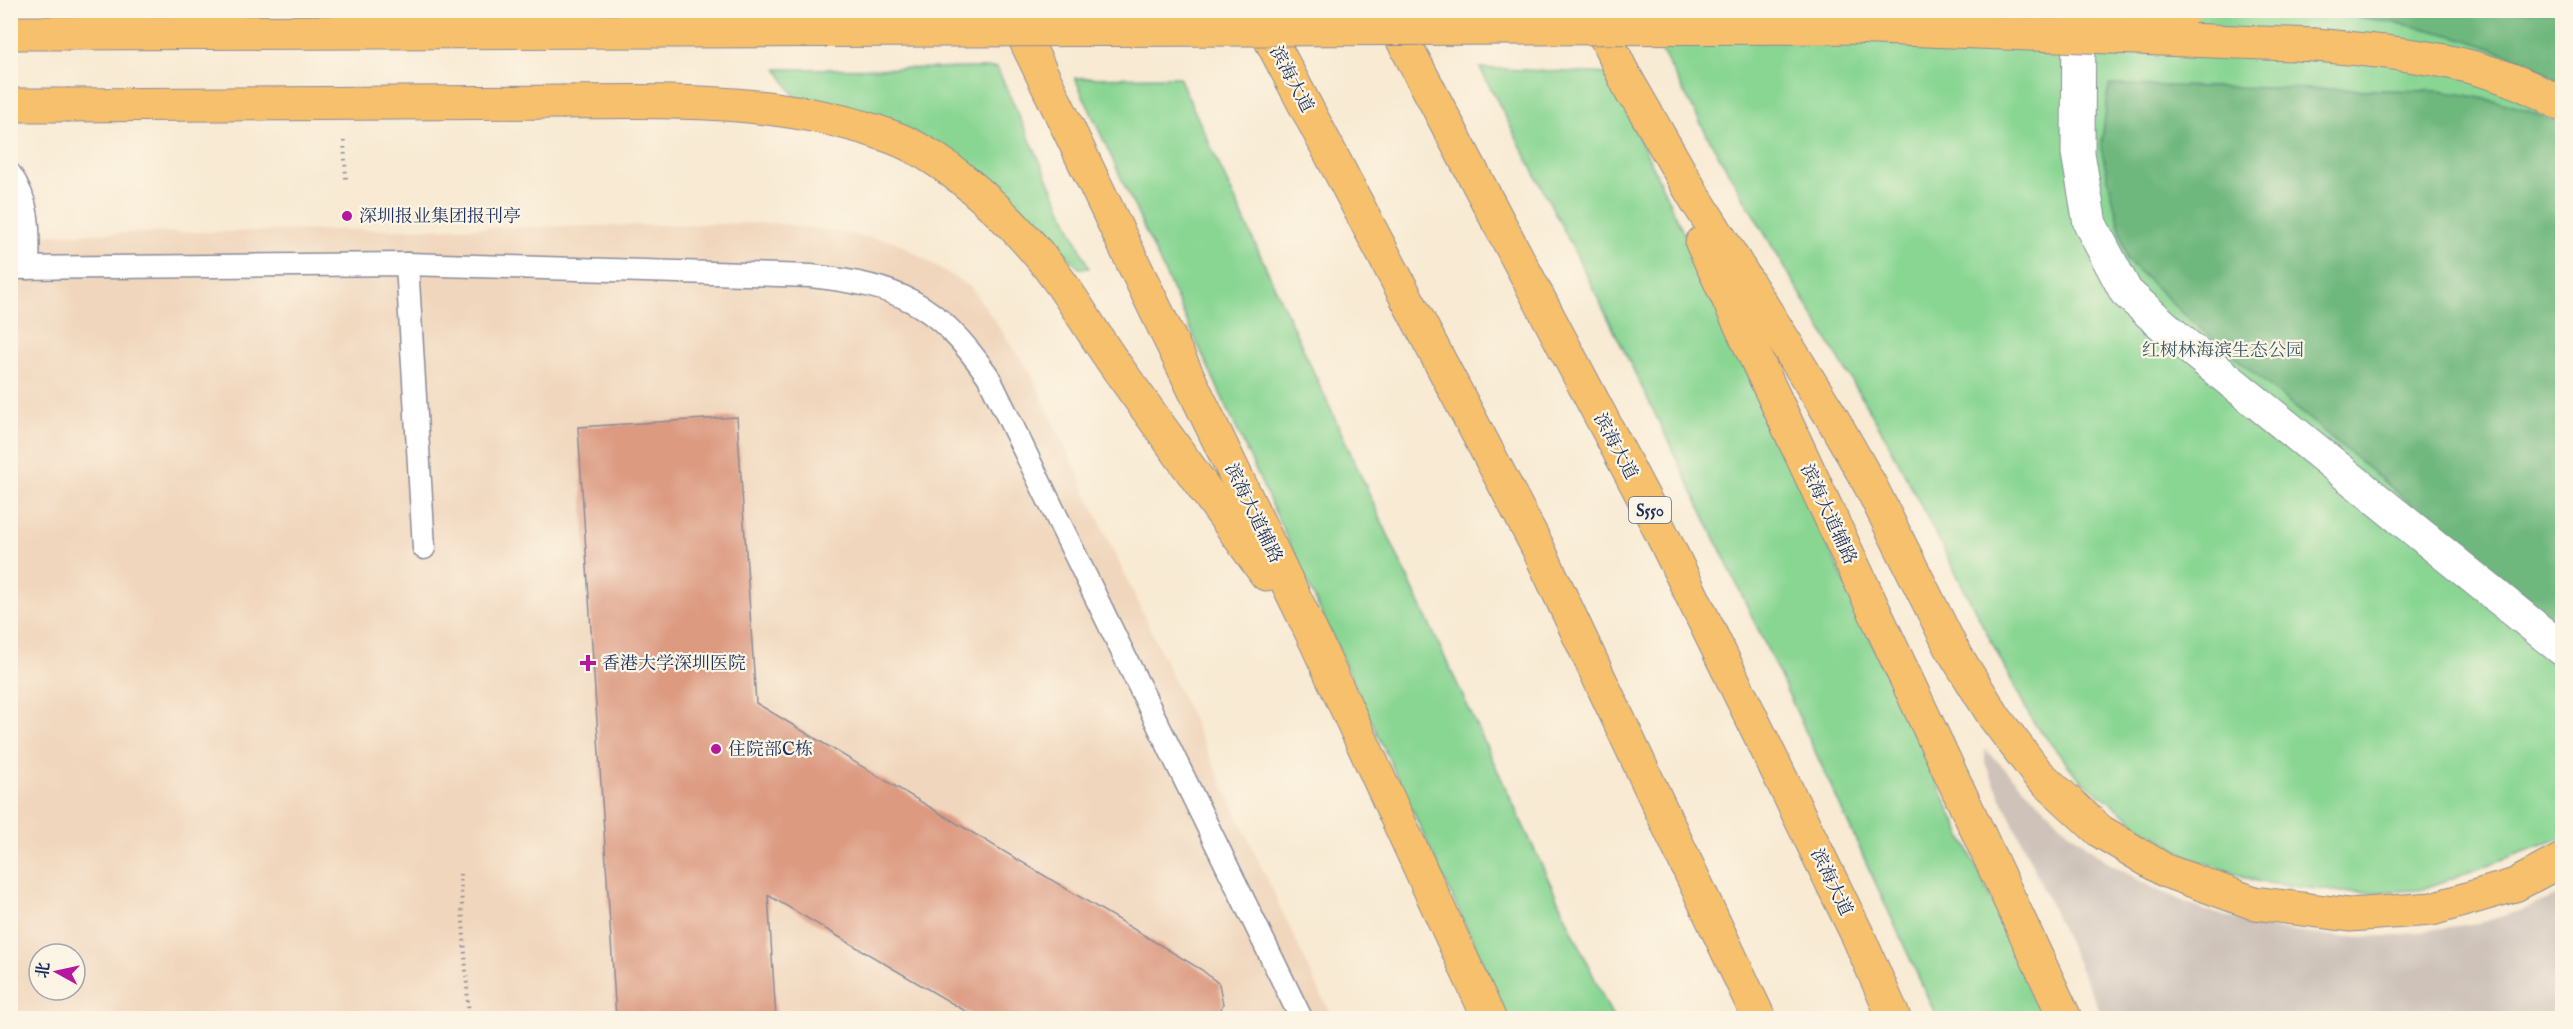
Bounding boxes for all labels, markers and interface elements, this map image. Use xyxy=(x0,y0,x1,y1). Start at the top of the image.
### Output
street label: 滨海大道 xyxy=(1264,43,1318,117)
place label: 深圳报业集团报刊亭 xyxy=(359,206,521,229)
marker: 深圳报业集团报刊亭 xyxy=(340,209,354,223)
park label: 红树林海滨生态公园 xyxy=(2142,340,2304,363)
street label: 滨海大道 xyxy=(1588,410,1642,484)
street label: 滨海大道辅路 xyxy=(1219,460,1287,567)
street label: 滨海大道辅路 xyxy=(1794,461,1861,568)
road number: S550 xyxy=(1629,497,1671,523)
place label: 香港大学深圳医院 xyxy=(602,653,746,676)
marker: 香港大学深圳医院 xyxy=(579,654,597,672)
place label: 住院部C栋 xyxy=(728,739,813,762)
marker: 住院部C栋 xyxy=(709,742,723,756)
street label: 滨海大道 xyxy=(1805,845,1857,920)
north arrow xyxy=(27,942,87,1002)
text: 北 xyxy=(33,961,55,980)

